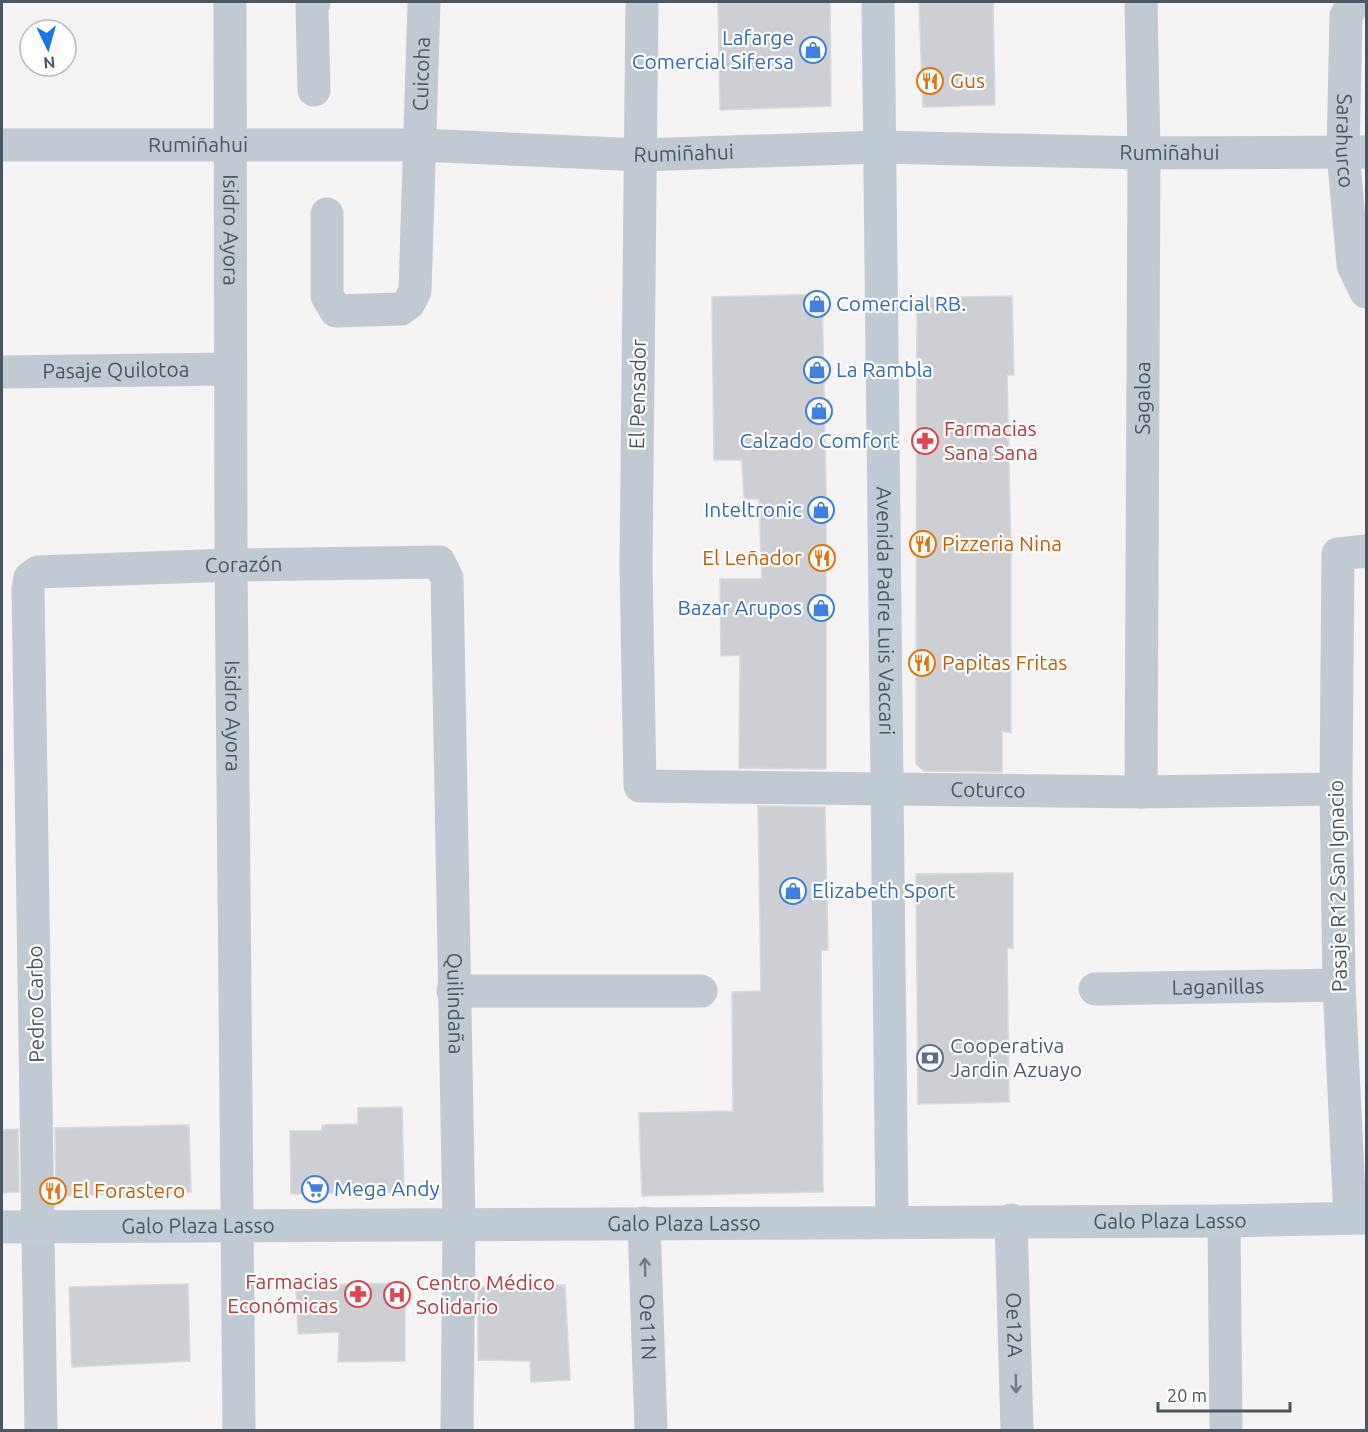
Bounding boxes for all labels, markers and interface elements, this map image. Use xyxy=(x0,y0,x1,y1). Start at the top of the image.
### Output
north arrow xyxy=(18,18,78,78)
place label: Lafarge Comercial Sifersa xyxy=(632,25,794,73)
shop icon: Lafarge Comercial Sifersa xyxy=(798,35,828,65)
street label: Cuicoha xyxy=(408,36,434,112)
text: N xyxy=(43,53,56,72)
restaurant icon: Gus xyxy=(915,66,945,96)
place label: Gus xyxy=(950,68,985,92)
street label: Sarahurco xyxy=(1332,93,1359,189)
street label: Rumiñahui xyxy=(148,132,248,156)
street label: Rumiñahui xyxy=(633,139,734,166)
street label: Rumiñahui xyxy=(1119,139,1220,164)
street label: Isidro Ayora xyxy=(219,174,244,286)
shop icon: Comercial RB. xyxy=(802,289,832,319)
place label: Comercial RB. xyxy=(836,291,966,315)
street label: El Pensador xyxy=(624,339,650,449)
shop icon: La Rambla xyxy=(802,355,832,385)
street label: Pasaje Quilotoa xyxy=(42,357,190,382)
place label: La Rambla xyxy=(836,357,933,381)
street label: Sagaloa xyxy=(1130,361,1154,435)
shop icon: Calzado Comfort xyxy=(804,396,834,426)
place label: Farmacias Sana Sana xyxy=(944,416,1038,464)
pharmacy icon: Farmacias Sana Sana xyxy=(910,426,940,456)
place label: Calzado Comfort xyxy=(740,428,898,452)
street label: Avenida Padre Luis Vaccari xyxy=(873,486,899,736)
shop icon: Inteltronic xyxy=(806,495,836,525)
place label: Inteltronic xyxy=(704,497,802,521)
restaurant icon: Pizzeria Nina xyxy=(908,529,938,559)
place label: Pizzeria Nina xyxy=(942,531,1062,555)
restaurant icon: El Leñador xyxy=(807,543,837,573)
place label: El Leñador xyxy=(702,545,802,569)
street label: Corazón xyxy=(204,551,283,577)
shop icon: Bazar Arupos xyxy=(806,593,836,623)
place label: Bazar Arupos xyxy=(677,595,802,619)
restaurant icon: Papitas Fritas xyxy=(907,648,937,678)
place label: Papitas Fritas xyxy=(942,650,1067,674)
street label: Isidro Ayora xyxy=(221,660,246,772)
street label: Coturco xyxy=(950,777,1026,802)
street label: Pasaje R12 San Ignacio xyxy=(1323,780,1351,992)
shop icon: Elizabeth Sport xyxy=(778,876,808,906)
place label: Elizabeth Sport xyxy=(812,878,956,902)
street label: Pedro Carbo xyxy=(22,945,48,1063)
street label: Quilindaña xyxy=(443,952,469,1055)
street label: Laganillas xyxy=(1172,973,1264,999)
place label: Cooperativa Jardin Azuayo xyxy=(950,1033,1082,1081)
bank icon: Cooperativa Jardin Azuayo xyxy=(915,1043,945,1073)
supermarket icon: Mega Andy xyxy=(300,1174,330,1204)
restaurant icon: El Forastero xyxy=(38,1176,68,1206)
place label: Mega Andy xyxy=(334,1176,440,1200)
place label: El Forastero xyxy=(72,1178,185,1202)
street label: Galo Plaza Lasso xyxy=(1093,1208,1247,1233)
street label: Galo Plaza Lasso xyxy=(607,1210,761,1235)
street label: Galo Plaza Lasso xyxy=(121,1213,275,1237)
one-way arrow xyxy=(640,1258,651,1278)
place label: Farmacias Económicas xyxy=(227,1269,338,1317)
place label: Centro Médico Solidario xyxy=(416,1270,555,1318)
pharmacy icon: Farmacias Económicas xyxy=(343,1279,373,1309)
hospital icon: Centro Médico Solidario xyxy=(382,1280,412,1310)
street label: Oe12A xyxy=(1002,1292,1028,1358)
street label: Oe11N xyxy=(635,1293,662,1361)
one-way arrow xyxy=(1010,1373,1021,1393)
scale bar xyxy=(1158,1375,1290,1413)
text: 20 m xyxy=(1167,1385,1207,1405)

